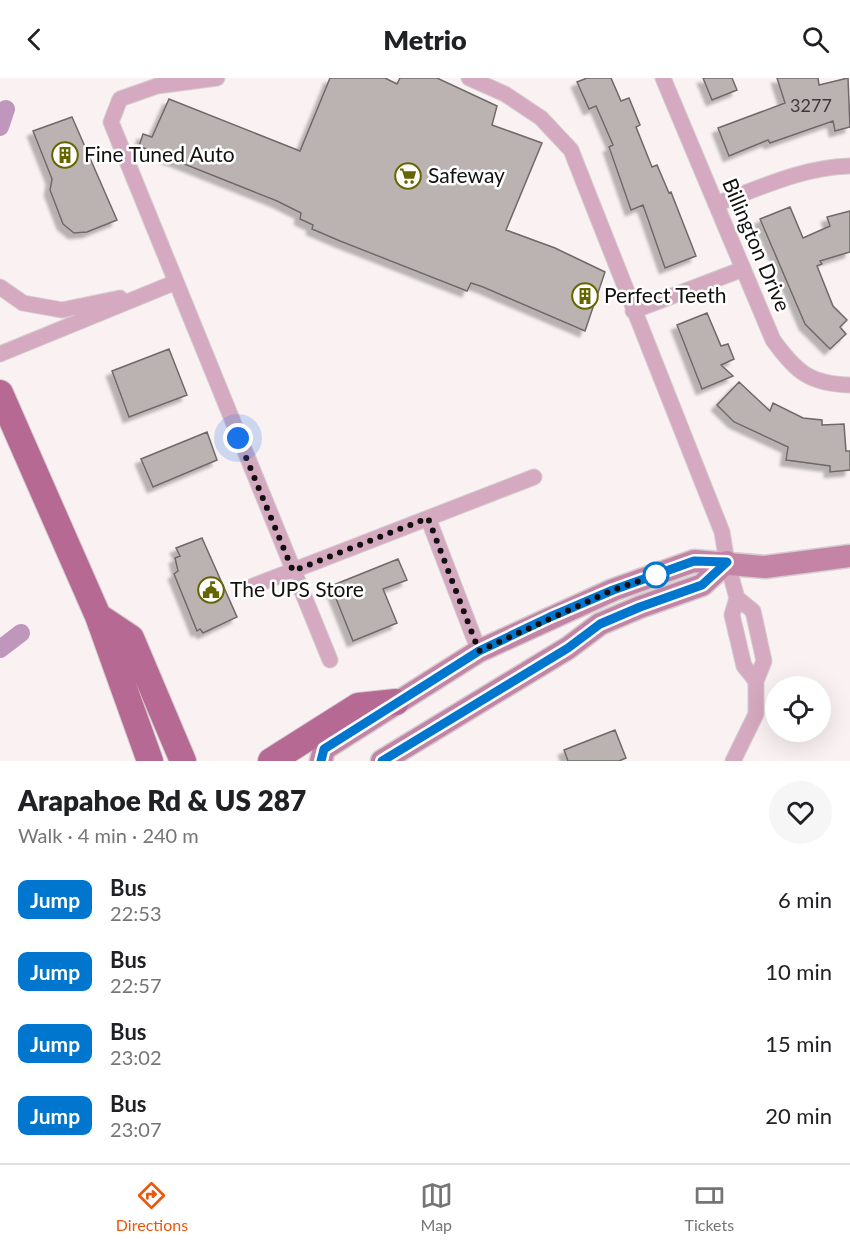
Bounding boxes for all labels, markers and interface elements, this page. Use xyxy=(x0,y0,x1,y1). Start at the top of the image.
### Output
icon: back xyxy=(18,23,51,56)
text: Metrio xyxy=(383,23,467,56)
icon: search xyxy=(799,23,832,56)
house number: 3277 xyxy=(790,94,832,116)
building icon: Fine Tuned Auto xyxy=(50,140,80,170)
place label: Fine Tuned Auto xyxy=(84,141,235,166)
supermarket icon: Safeway xyxy=(393,161,423,191)
place label: Safeway xyxy=(428,162,505,187)
street label: Billington Drive xyxy=(718,174,797,315)
building icon: Perfect Teeth xyxy=(570,281,600,311)
place label: Perfect Teeth xyxy=(604,282,726,307)
your location xyxy=(223,423,253,453)
unlabelled marker xyxy=(643,562,669,588)
public building icon: The UPS Store xyxy=(196,575,226,605)
place label: The UPS Store xyxy=(230,576,364,601)
map controls xyxy=(765,676,831,742)
button: locate xyxy=(765,676,831,742)
button: heart xyxy=(769,781,832,844)
text: Arapahoe Rd & US 287 xyxy=(18,783,306,817)
text: Walk · 4 min · 240 m xyxy=(18,823,199,847)
text: Bus xyxy=(110,874,146,901)
text: 6 min xyxy=(778,886,832,913)
text: Jump xyxy=(30,887,80,912)
text: 22:53 xyxy=(110,901,162,925)
text: Bus xyxy=(110,946,146,973)
text: 10 min xyxy=(765,958,832,985)
text: Jump xyxy=(30,959,80,984)
text: 22:57 xyxy=(110,973,162,997)
text: Bus xyxy=(110,1018,146,1045)
text: 15 min xyxy=(765,1030,832,1057)
text: Jump xyxy=(30,1031,80,1056)
text: 23:02 xyxy=(110,1045,162,1069)
text: Bus xyxy=(110,1090,146,1117)
text: 20 min xyxy=(765,1102,832,1129)
text: Jump xyxy=(30,1103,80,1128)
text: 23:07 xyxy=(110,1117,162,1141)
tab: Directions xyxy=(116,1179,188,1234)
tab: Map xyxy=(420,1179,453,1234)
tab: Tickets xyxy=(685,1179,734,1234)

